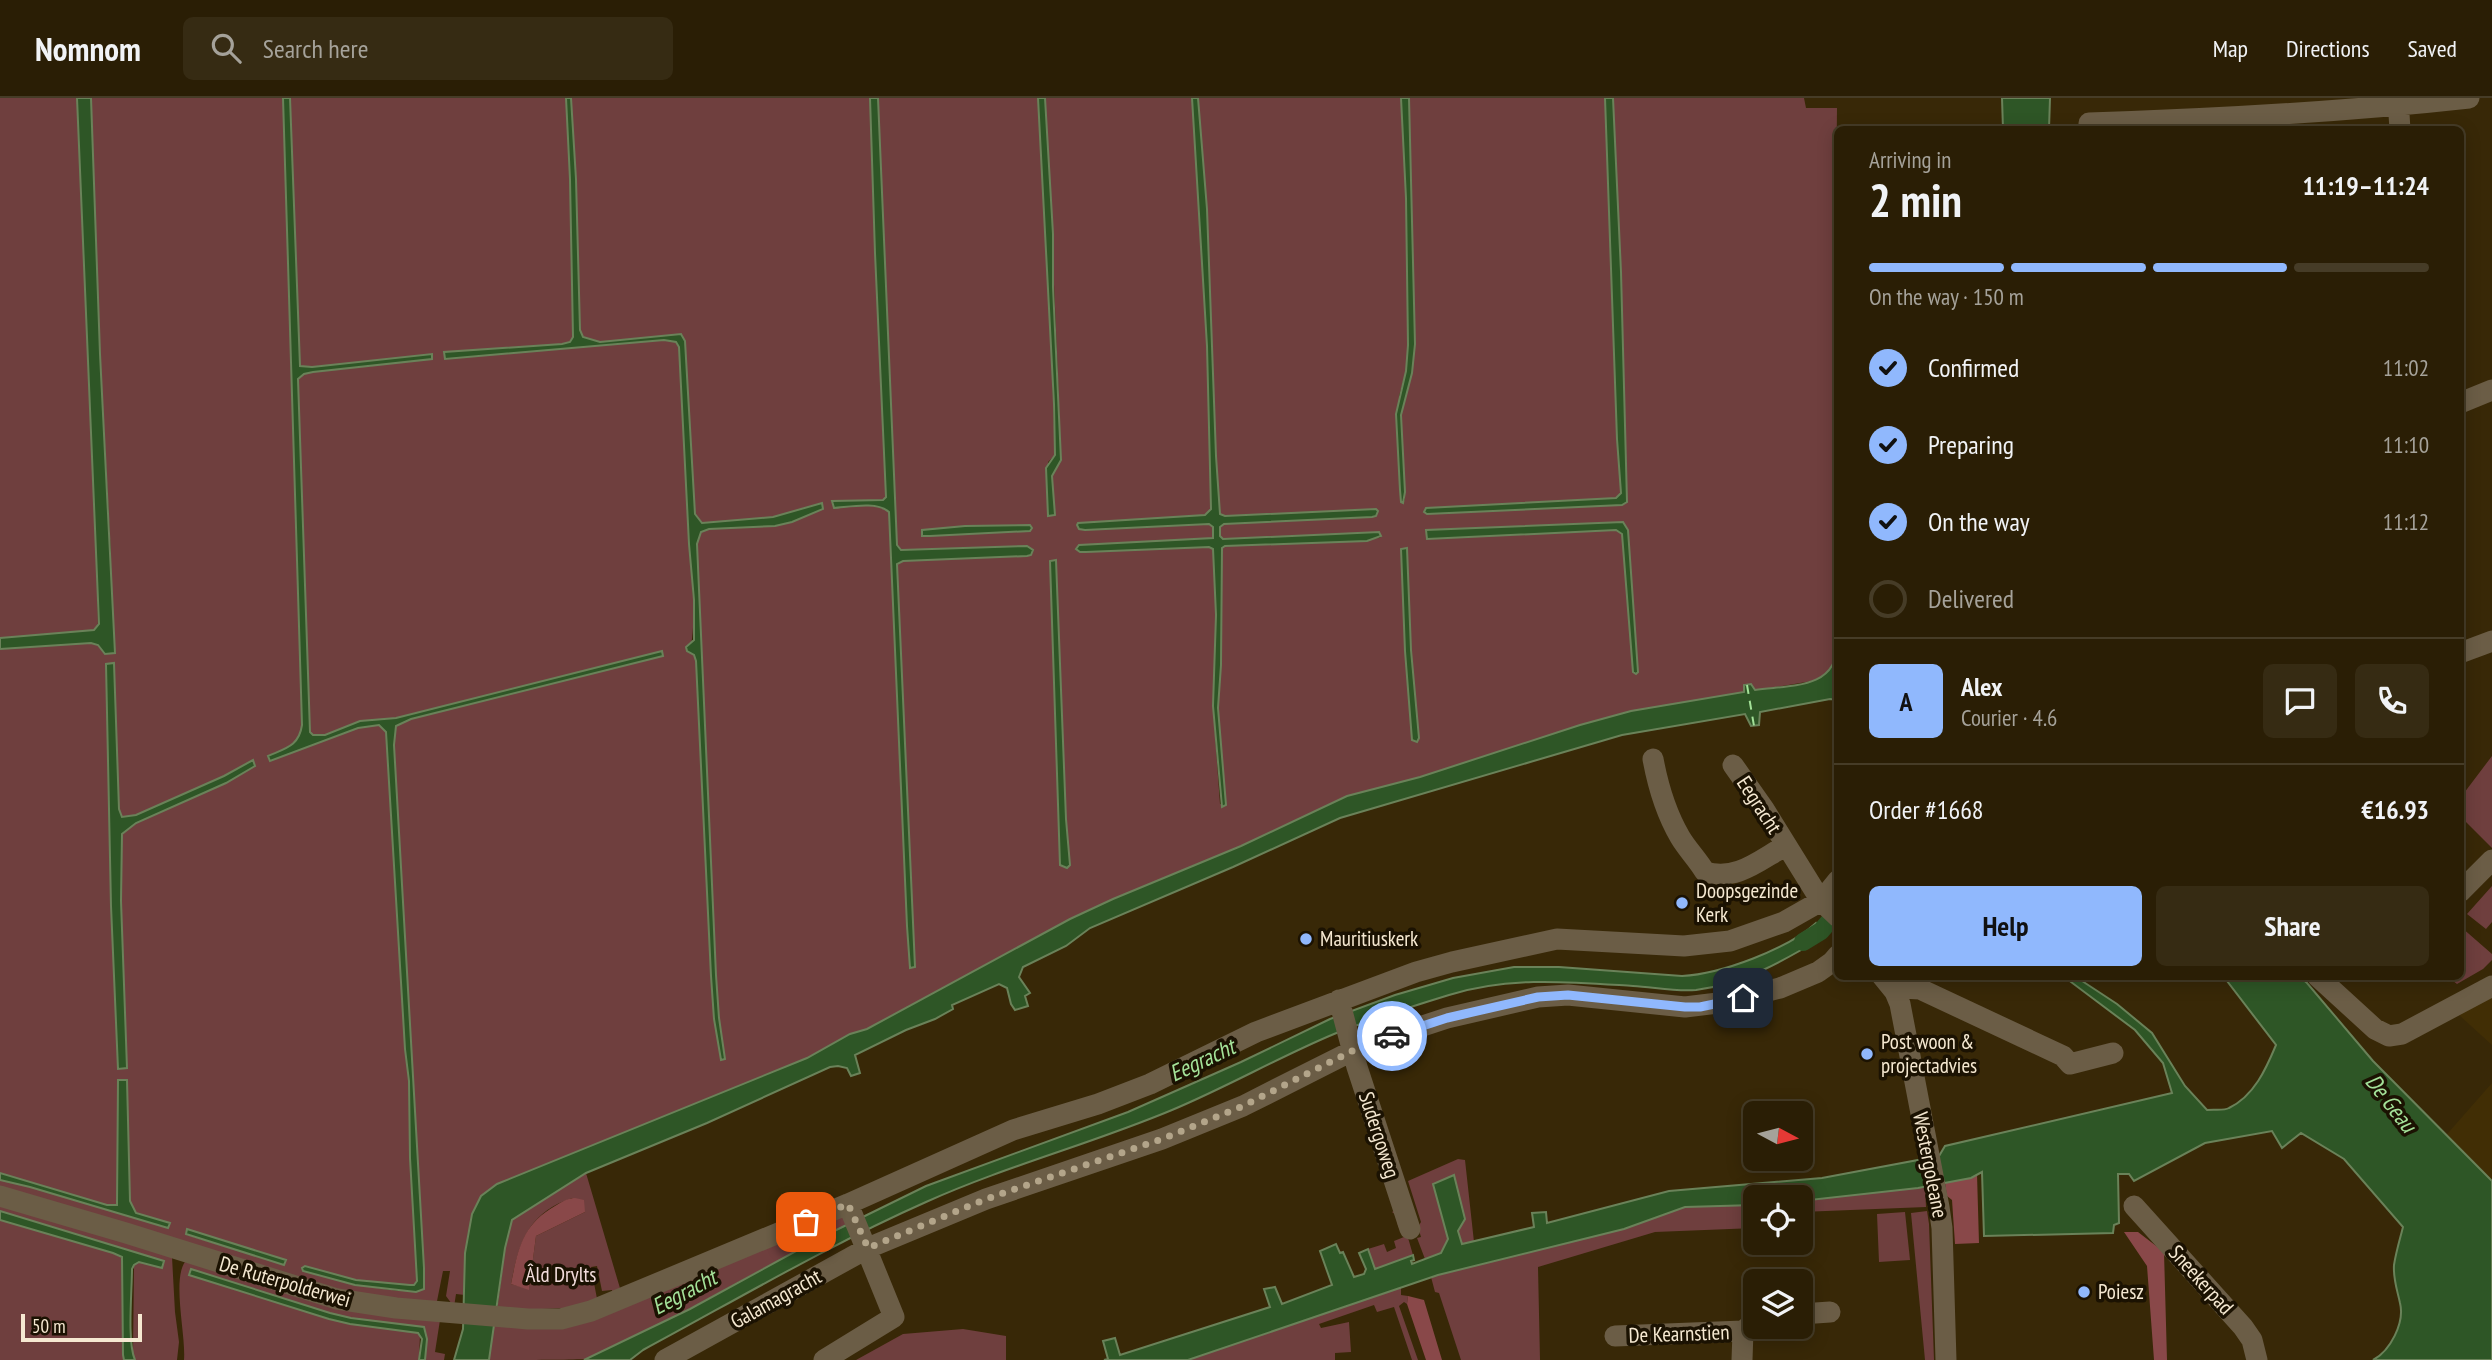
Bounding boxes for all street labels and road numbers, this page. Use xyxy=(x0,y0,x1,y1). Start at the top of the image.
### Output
street label: Eegracht xyxy=(1731,771,1788,839)
street label: Sudergoweg xyxy=(1353,1088,1406,1182)
street label: Westergoleane xyxy=(1907,1110,1954,1220)
street label: Sneekerpad xyxy=(2163,1239,2240,1320)
street label: De Ruterpolderwei xyxy=(216,1250,354,1313)
street label: Galamagracht xyxy=(726,1262,826,1335)
street label: De Kearnstien xyxy=(1628,1318,1730,1349)

